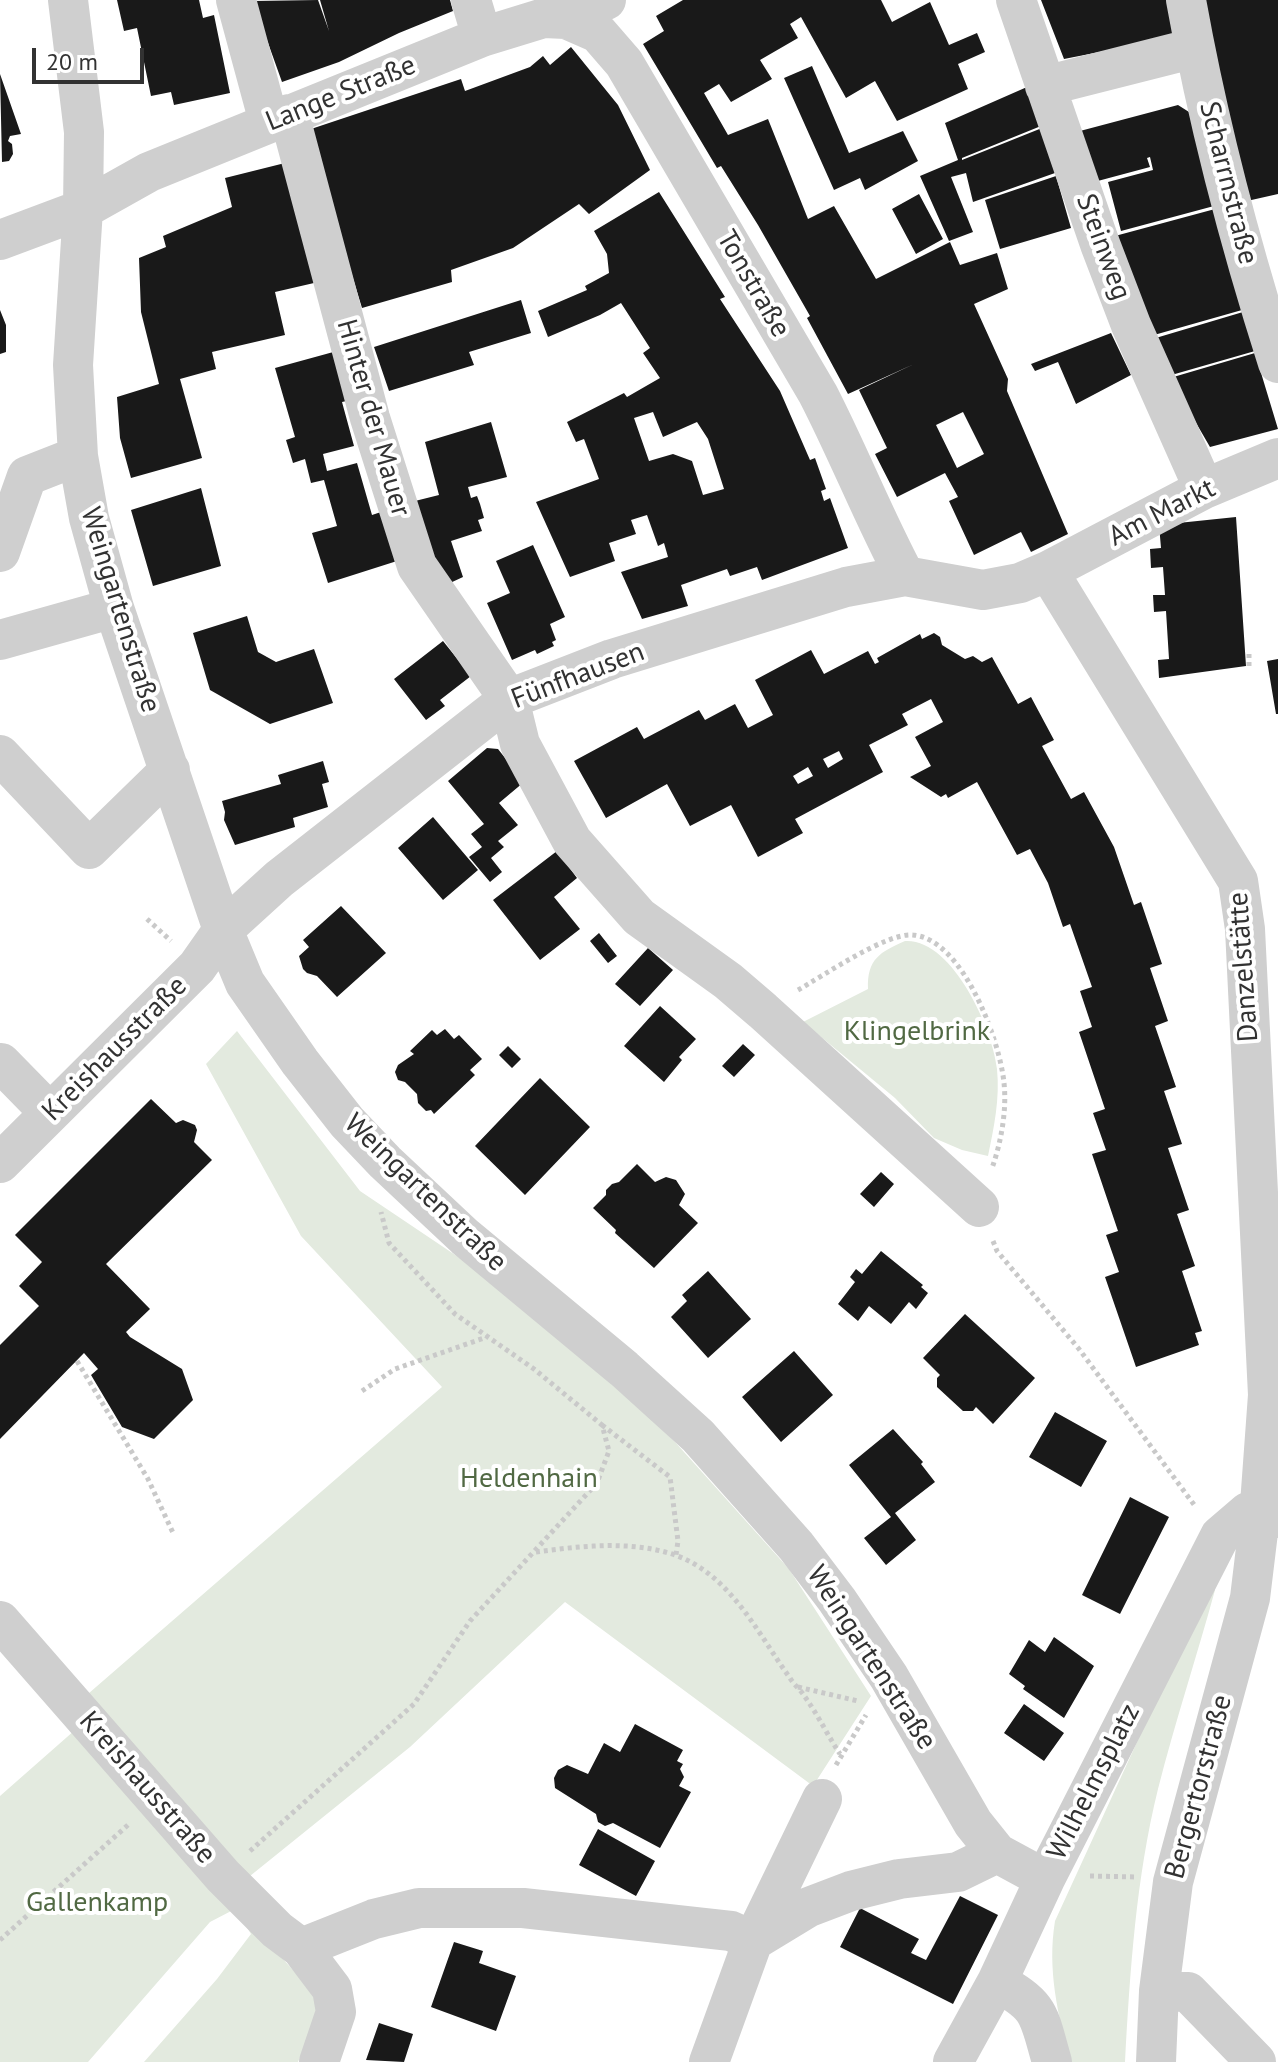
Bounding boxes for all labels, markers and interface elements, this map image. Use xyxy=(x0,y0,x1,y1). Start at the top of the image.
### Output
scale bar xyxy=(36,32,148,82)
text: 20 m xyxy=(46,46,98,77)
street label: Lange Straße xyxy=(261,49,421,139)
street label: Scharrnstraße xyxy=(1192,98,1264,268)
street label: Steinweg xyxy=(1068,189,1138,305)
street label: Tonstraße xyxy=(709,225,797,343)
street label: Hinter der Mauer xyxy=(329,316,417,520)
street label: Am Markt xyxy=(1103,472,1221,554)
street label: Weingartenstraße xyxy=(73,503,167,717)
street label: Fünfhausen xyxy=(507,635,649,717)
street label: Danzelstätte xyxy=(1222,891,1266,1043)
street label: Kreishausstraße xyxy=(36,970,194,1128)
park label: Klingelbrink xyxy=(844,1015,990,1049)
street label: Weingartenstraße xyxy=(337,1107,513,1279)
park label: Heldenhain xyxy=(460,1462,598,1496)
street label: Weingartenstraße xyxy=(799,1560,943,1756)
street label: Bergertorstraße xyxy=(1158,1691,1240,1883)
street label: Wilhelmsplatz xyxy=(1040,1698,1148,1866)
street label: Kreishausstraße xyxy=(72,1705,222,1871)
park label: Gallenkamp xyxy=(26,1886,168,1920)

